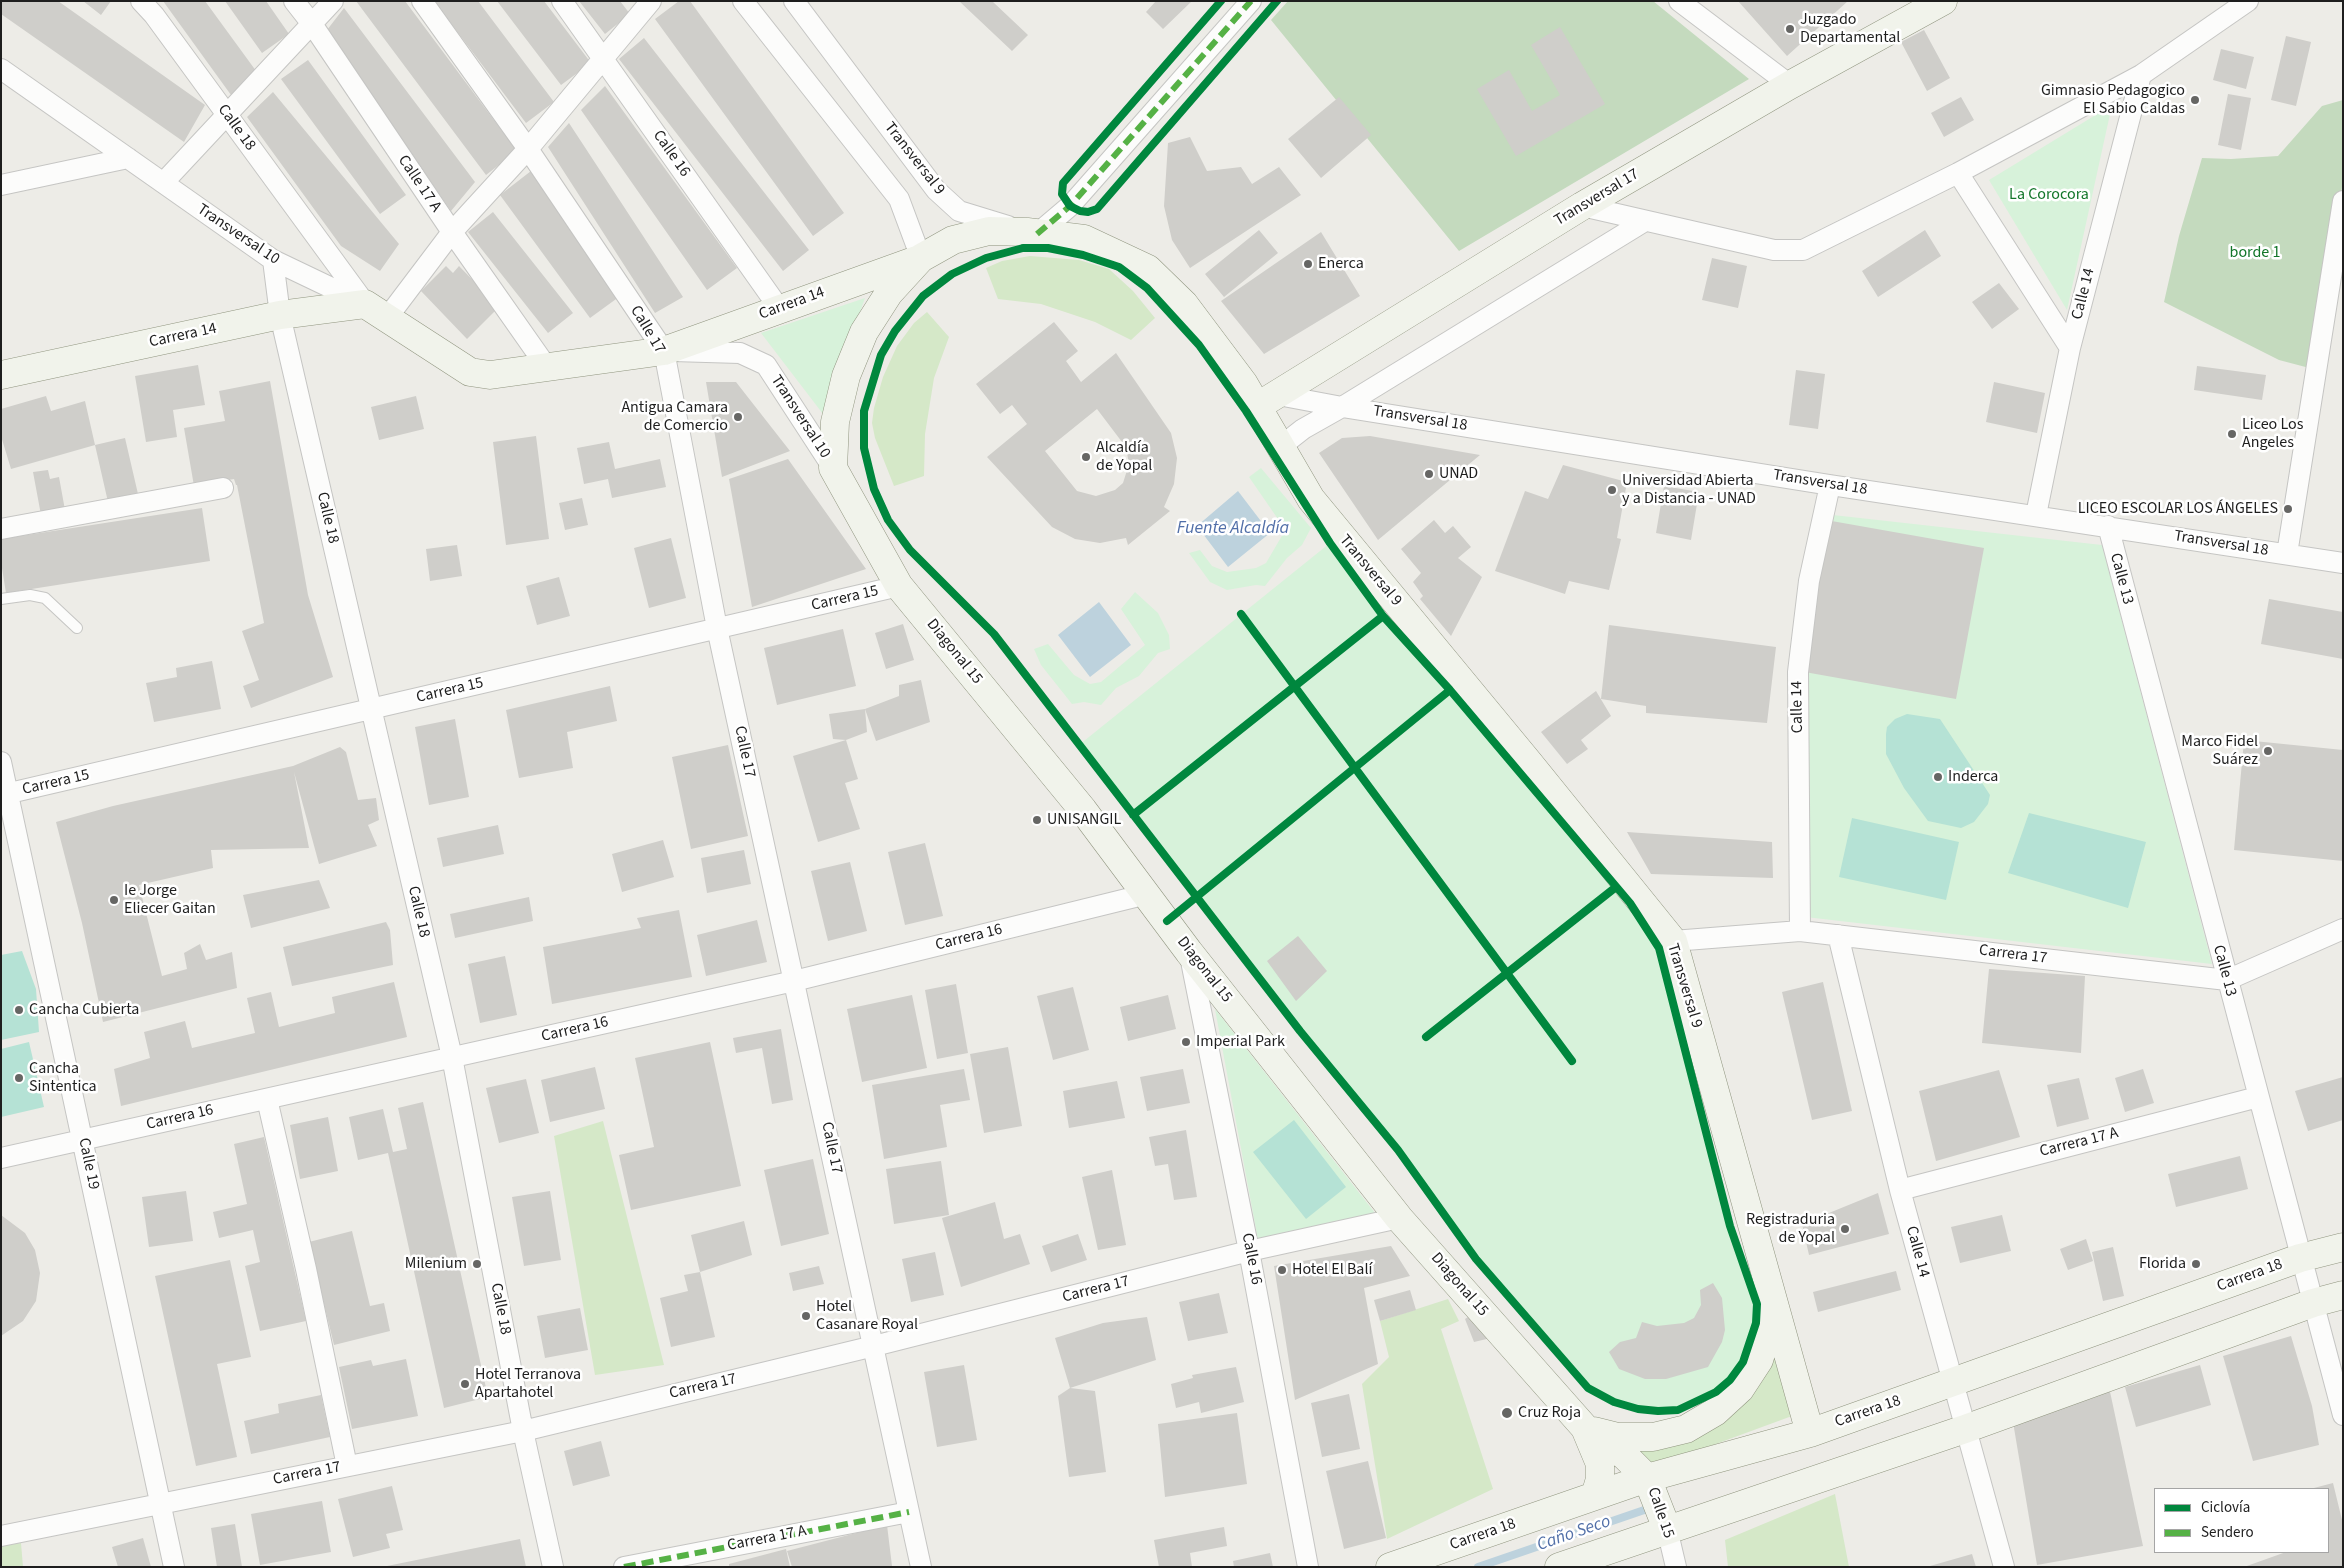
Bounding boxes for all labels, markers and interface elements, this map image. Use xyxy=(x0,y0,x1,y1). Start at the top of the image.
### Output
place label: Juzgado Departamental xyxy=(1800,10,1900,48)
marker: Juzgado Departamental xyxy=(1784,23,1796,35)
place label: Gimnasio Pedagogico El Sabio Caldas xyxy=(2041,81,2185,119)
marker: Gimnasio Pedagogico El Sabio Caldas xyxy=(2189,94,2201,106)
street label: Calle 18 xyxy=(213,101,259,155)
street label: Transversal 9 xyxy=(880,119,948,199)
street label: Calle 16 xyxy=(648,127,694,181)
street label: Calle 17 A xyxy=(393,152,445,216)
street label: Transversal 17 xyxy=(1551,165,1643,231)
park label: La Corocora xyxy=(2009,185,2089,205)
street label: Transversal 10 xyxy=(193,200,283,270)
park label: borde 1 xyxy=(2230,243,2280,263)
place label: Enerca xyxy=(1318,254,1364,274)
marker: Enerca xyxy=(1302,258,1314,270)
street label: Calle 14 xyxy=(2068,266,2100,322)
street label: Carrera 14 xyxy=(757,283,827,325)
street label: Calle 17 xyxy=(625,303,669,357)
street label: Carrera 14 xyxy=(148,319,218,353)
street label: Transversal 10 xyxy=(766,372,834,462)
place label: Antigua Camara de Comercio xyxy=(621,398,728,436)
street label: Transversal 18 xyxy=(1371,402,1469,436)
marker: Antigua Camara de Comercio xyxy=(732,411,744,423)
place label: Liceo Los Angeles xyxy=(2242,415,2303,453)
marker: Liceo Los Angeles xyxy=(2226,428,2238,440)
place label: Alcaldía de Yopal xyxy=(1096,438,1152,476)
marker: Alcaldía de Yopal xyxy=(1080,451,1092,463)
place label: UNAD xyxy=(1439,464,1478,484)
street label: Transversal 18 xyxy=(1771,466,1869,500)
marker: UNAD xyxy=(1423,468,1435,480)
place label: Universidad Abierta y a Distancia - UNAD xyxy=(1622,471,1756,509)
marker: Universidad Abierta y a Distancia - UNAD xyxy=(1606,484,1618,496)
street label: Calle 18 xyxy=(312,490,342,546)
place label: LICEO ESCOLAR LOS ÁNGELES xyxy=(2078,499,2278,519)
marker: LICEO ESCOLAR LOS ÁNGELES xyxy=(2282,503,2294,515)
water label: Fuente Alcaldía xyxy=(1177,518,1289,540)
street label: Transversal 18 xyxy=(2172,527,2270,561)
street label: Transversal 9 xyxy=(1335,531,1405,611)
street label: Calle 13 xyxy=(2105,551,2137,607)
street label: Carrera 15 xyxy=(810,582,880,616)
street label: Diagonal 15 xyxy=(922,616,986,688)
street label: Carrera 15 xyxy=(415,674,485,708)
street label: Calle 14 xyxy=(1788,681,1808,733)
street label: Calle 17 xyxy=(729,724,759,780)
place label: Marco Fidel Suárez xyxy=(2181,732,2258,770)
marker: Marco Fidel Suárez xyxy=(2262,745,2274,757)
street label: Carrera 15 xyxy=(21,766,91,800)
place label: Inderca xyxy=(1948,767,1998,787)
marker: Inderca xyxy=(1932,771,1944,783)
place label: UNISANGIL xyxy=(1047,810,1121,830)
marker: UNISANGIL xyxy=(1031,814,1043,826)
place label: Ie Jorge Eliecer Gaitan xyxy=(124,881,216,919)
street label: Calle 18 xyxy=(403,884,433,940)
marker: Ie Jorge Eliecer Gaitan xyxy=(108,894,120,906)
street label: Carrera 16 xyxy=(933,920,1005,956)
street label: Diagonal 15 xyxy=(1172,933,1236,1007)
street label: Transversal 9 xyxy=(1662,941,1706,1031)
street label: Carrera 17 xyxy=(1978,941,2048,969)
street label: Calle 13 xyxy=(2208,943,2240,999)
place label: Cancha Cubierta xyxy=(29,1000,139,1020)
marker: Cancha Cubierta xyxy=(13,1004,25,1016)
street label: Carrera 16 xyxy=(540,1013,610,1047)
place label: Imperial Park xyxy=(1196,1032,1285,1052)
marker: Imperial Park xyxy=(1180,1036,1192,1048)
place label: Cancha Sintentica xyxy=(29,1059,97,1097)
marker: Cancha Sintentica xyxy=(13,1072,25,1084)
street label: Carrera 16 xyxy=(145,1101,215,1135)
street label: Calle 17 xyxy=(816,1120,846,1176)
street label: Carrera 17 A xyxy=(2038,1124,2120,1162)
street label: Calle 19 xyxy=(73,1136,103,1192)
place label: Registraduria de Yopal xyxy=(1746,1210,1835,1248)
marker: Registraduria de Yopal xyxy=(1839,1223,1851,1235)
street label: Calle 14 xyxy=(1901,1224,1933,1280)
street label: Calle 16 xyxy=(1237,1231,1265,1287)
street label: Diagonal 15 xyxy=(1426,1249,1492,1321)
place label: Milenium xyxy=(405,1254,467,1274)
place label: Florida xyxy=(2139,1254,2186,1274)
street label: Carrera 18 xyxy=(2215,1255,2285,1297)
marker: Milenium xyxy=(471,1258,483,1270)
marker: Florida xyxy=(2190,1258,2202,1270)
place label: Hotel El Balí xyxy=(1292,1260,1372,1280)
marker: Hotel El Balí xyxy=(1276,1264,1288,1276)
street label: Carrera 17 xyxy=(1060,1272,1132,1308)
street label: Calle 18 xyxy=(486,1281,514,1337)
place label: Hotel Casanare Royal xyxy=(816,1297,918,1335)
marker: Hotel Casanare Royal xyxy=(800,1310,812,1322)
place label: Hotel Terranova Apartahotel xyxy=(475,1365,581,1403)
street label: Carrera 17 xyxy=(668,1370,738,1404)
marker: Hotel Terranova Apartahotel xyxy=(459,1378,471,1390)
street label: Carrera 18 xyxy=(1833,1392,1903,1432)
place label: Cruz Roja xyxy=(1518,1403,1581,1423)
marker: Cruz Roja xyxy=(1500,1406,1514,1420)
street label: Carrera 17 xyxy=(272,1458,342,1490)
street label: Calle 15 xyxy=(1642,1485,1678,1541)
legend xyxy=(2154,1488,2329,1553)
text: Ciclovía xyxy=(2201,1497,2250,1518)
water label: Caño Seco xyxy=(1534,1511,1614,1557)
street label: Carrera 18 xyxy=(1448,1515,1518,1555)
street label: Carrera 17 A xyxy=(726,1522,808,1556)
text: Sendero xyxy=(2201,1522,2254,1543)

